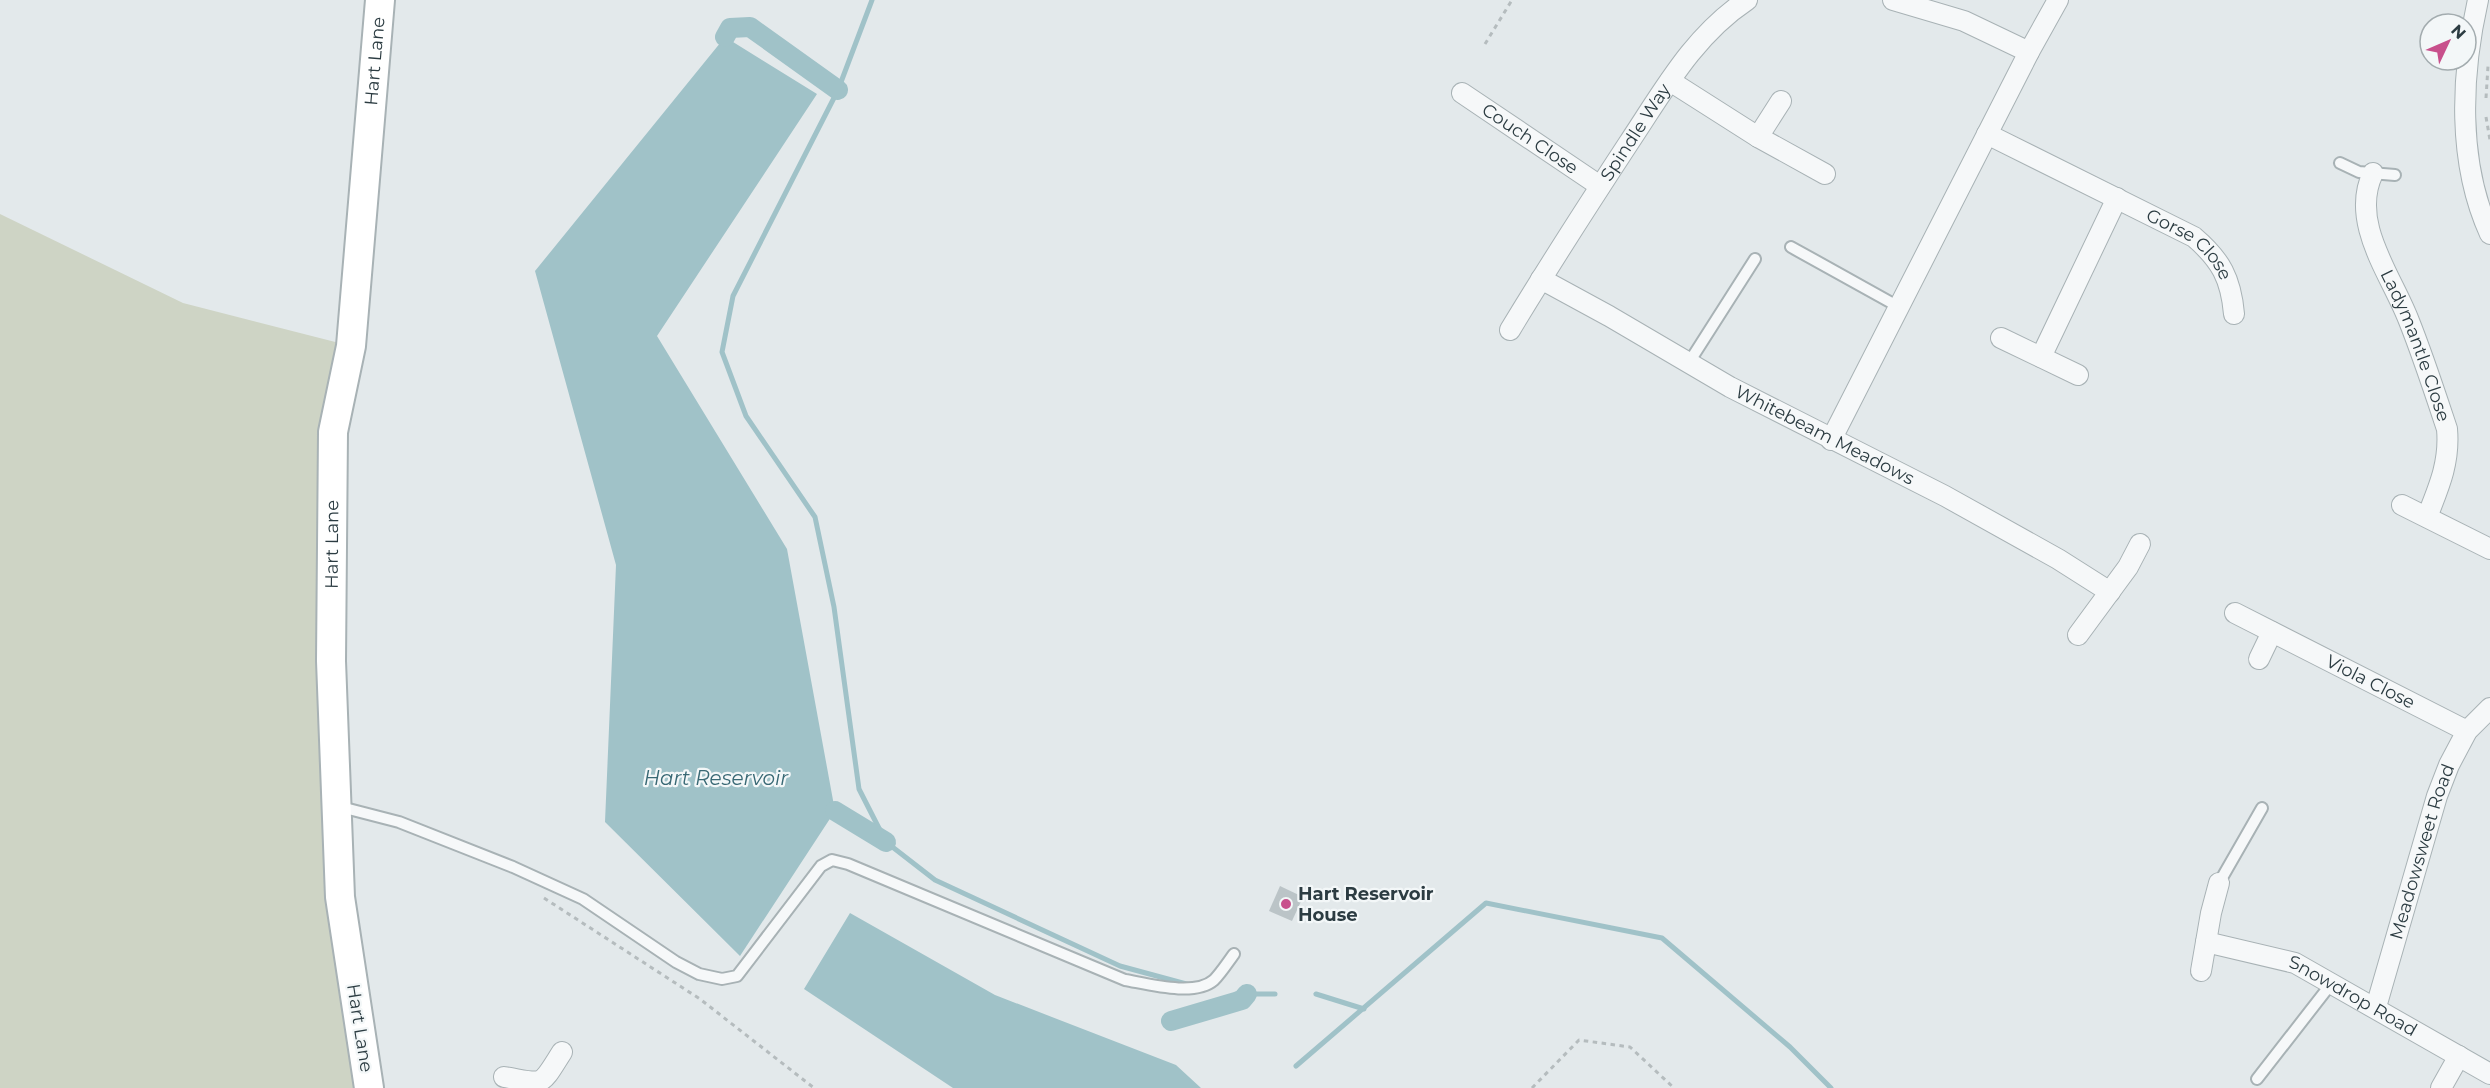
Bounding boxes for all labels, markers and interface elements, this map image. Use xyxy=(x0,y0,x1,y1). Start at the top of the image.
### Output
north arrow xyxy=(2418,12,2478,72)
street label: Hart Lane xyxy=(360,16,390,107)
text: N xyxy=(2447,21,2470,43)
street label: Spindle Way xyxy=(1596,79,1676,185)
street label: Couch Close xyxy=(1478,99,1582,179)
street label: Gorse Close xyxy=(2143,204,2237,283)
street label: Ladymantle Close xyxy=(2376,266,2455,425)
street label: Whitebeam Meadows xyxy=(1732,381,1918,490)
street label: Hart Lane xyxy=(321,500,343,589)
street label: Viola Close xyxy=(2322,650,2419,714)
street label: Meadowsweet Road xyxy=(2385,761,2459,942)
water label: Hart Reservoir xyxy=(644,766,789,790)
place label: Hart Reservoir House xyxy=(1298,883,1434,926)
marker: Hart Reservoir House xyxy=(1279,897,1293,911)
street label: Snowdrop Road xyxy=(2287,951,2421,1041)
street label: Hart Lane xyxy=(342,982,378,1074)

